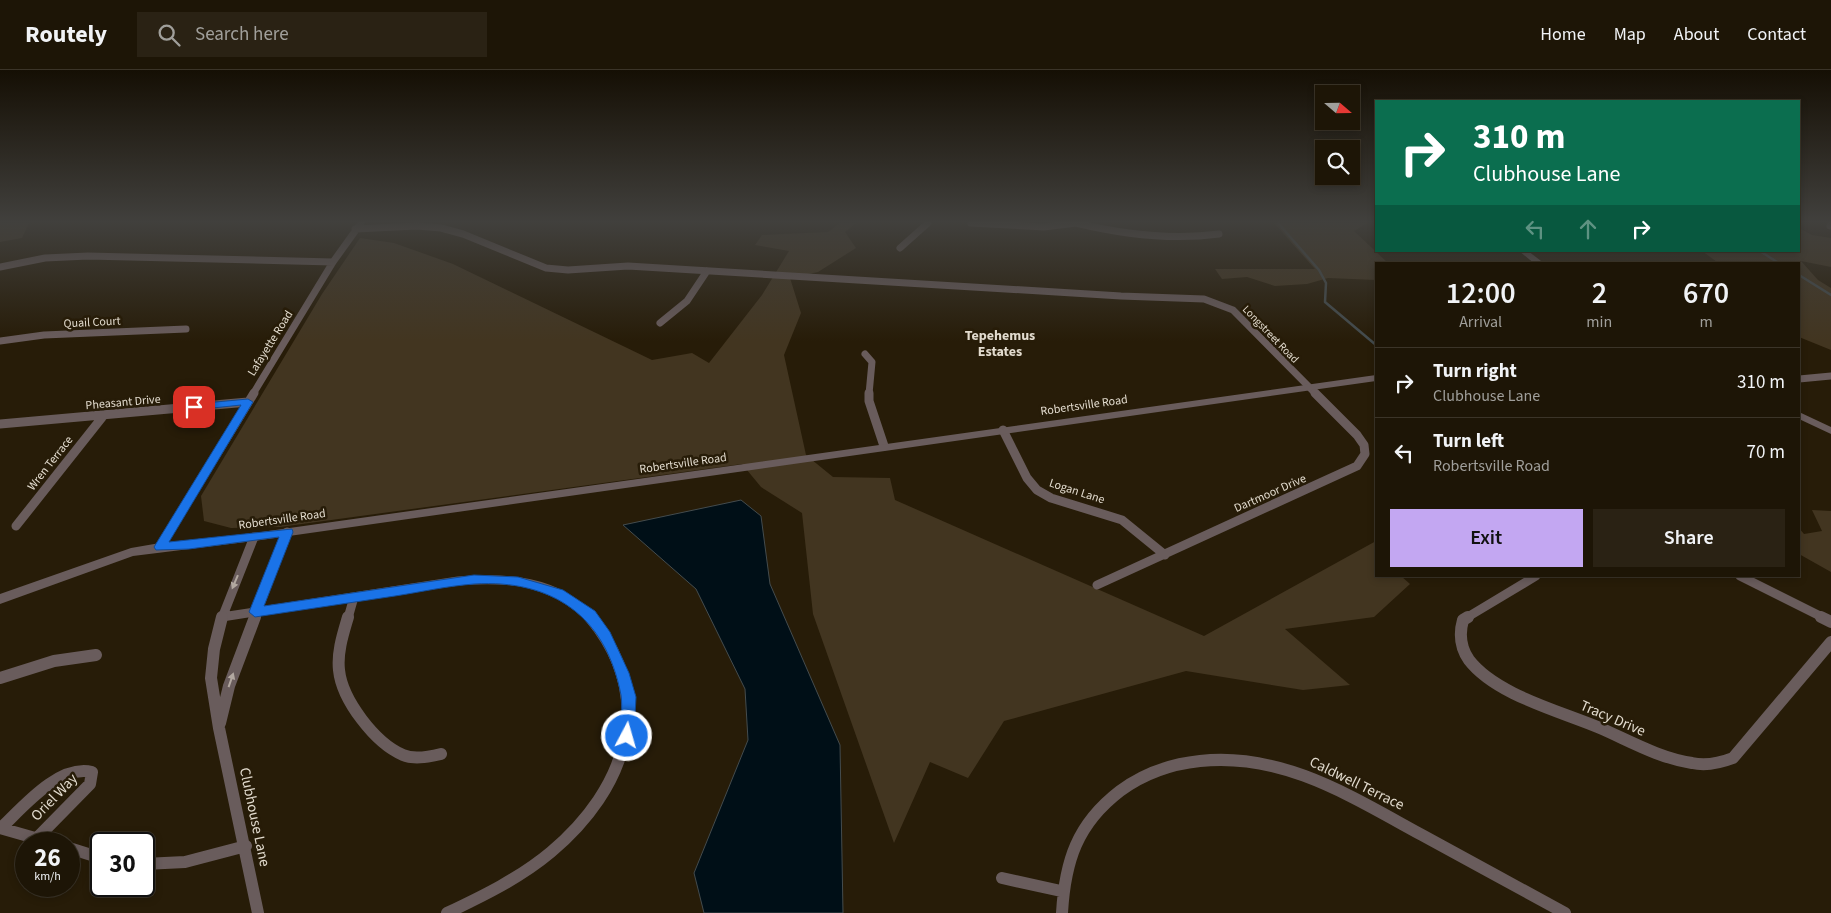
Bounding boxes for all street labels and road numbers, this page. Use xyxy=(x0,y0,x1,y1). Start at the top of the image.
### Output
street label: Longstreet Road xyxy=(1239,302,1302,366)
street label: Lafayette Road xyxy=(244,307,297,379)
street label: Quail Court xyxy=(63,313,121,332)
street label: Pheasant Drive xyxy=(85,391,161,414)
street label: Robertsville Road xyxy=(1039,391,1129,420)
street label: Wren Terrace xyxy=(24,432,77,494)
street label: Robertsville Road xyxy=(638,449,728,478)
street label: Dartmoor Drive xyxy=(1231,470,1309,517)
street label: Logan Lane xyxy=(1047,475,1107,508)
street label: Robertsville Road xyxy=(237,505,327,534)
street label: Tracy Drive xyxy=(1577,695,1649,742)
street label: Caldwell Terrace xyxy=(1306,751,1408,816)
street label: Clubhouse Lane xyxy=(234,766,275,868)
street label: Oriel Way xyxy=(26,769,82,826)

